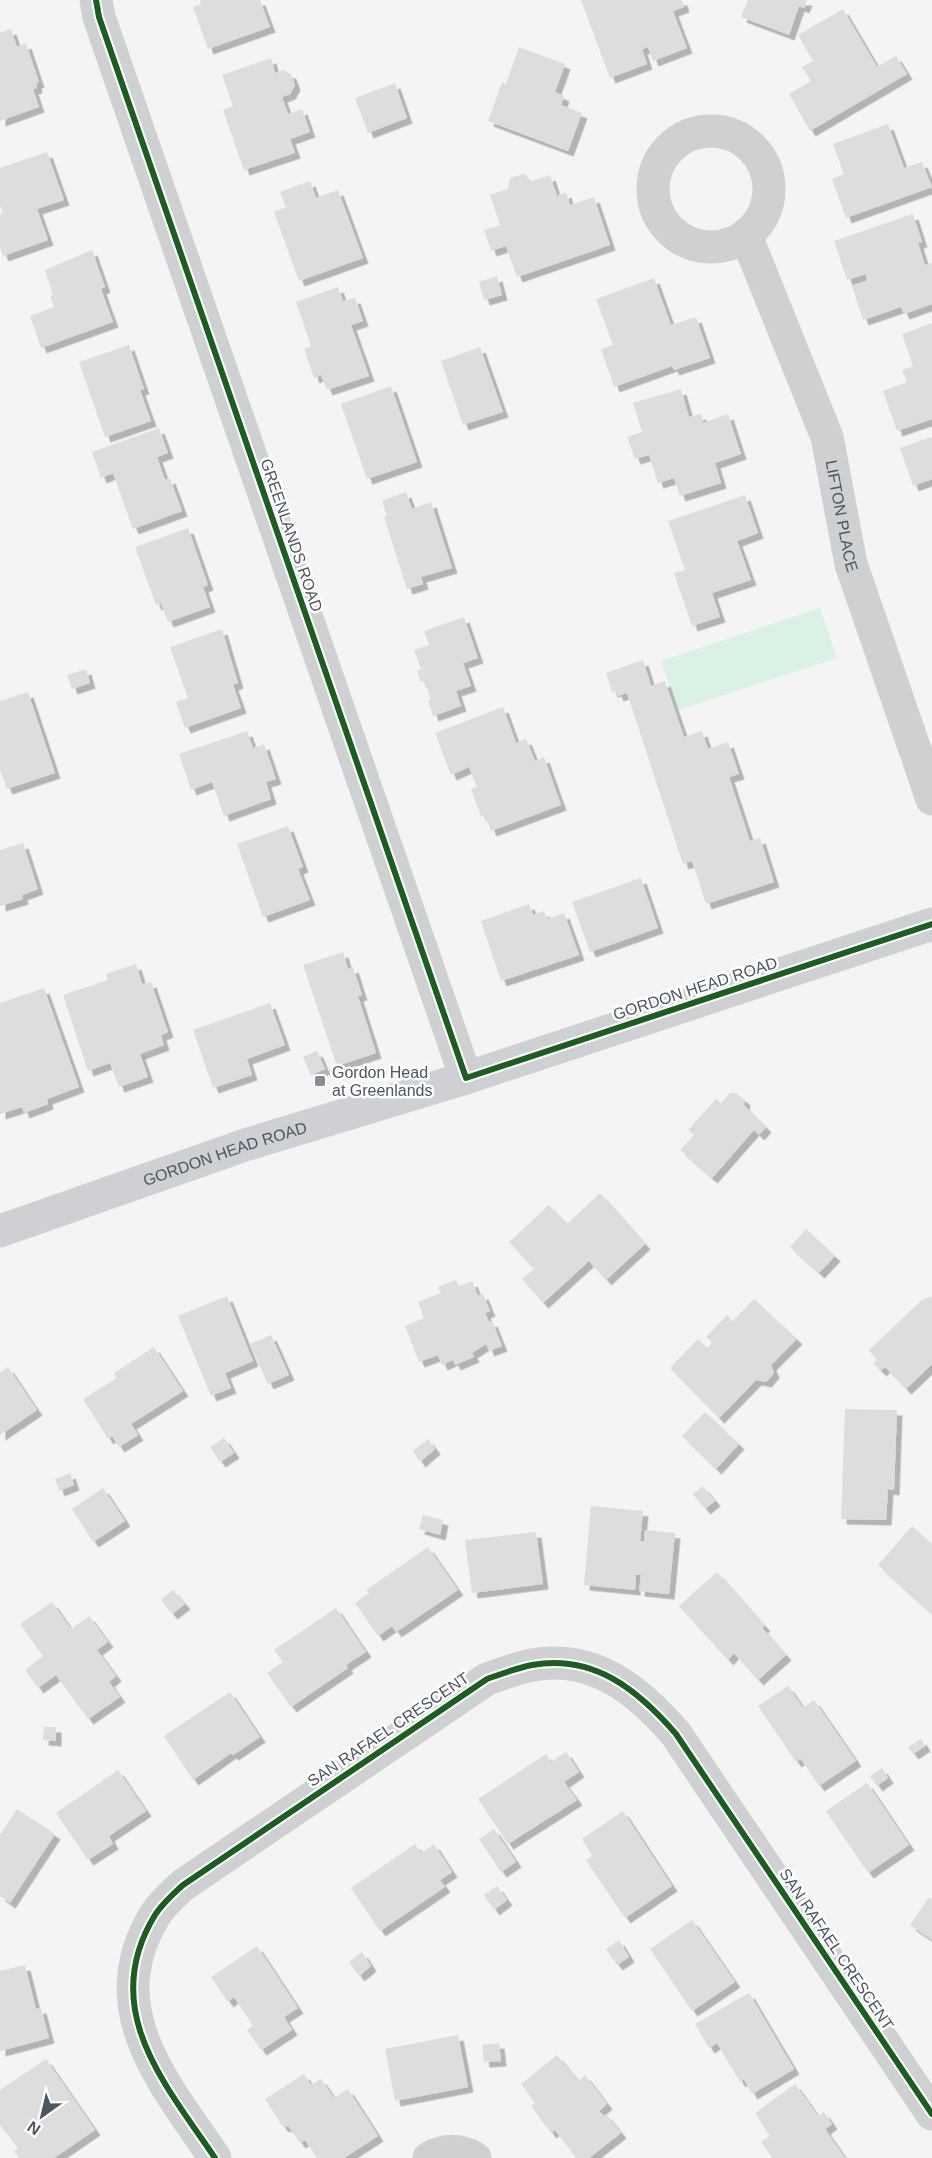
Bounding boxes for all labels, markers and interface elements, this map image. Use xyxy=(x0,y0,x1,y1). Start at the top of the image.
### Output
street label: GREENLANDS ROAD xyxy=(257,456,326,614)
street label: LIFTON PLACE xyxy=(823,459,861,574)
street label: GORDON HEAD ROAD xyxy=(611,954,779,1023)
place label: Gordon Head at Greenlands xyxy=(332,1064,433,1099)
marker: Gordon Head at Greenlands xyxy=(313,1074,327,1088)
street label: GORDON HEAD ROAD xyxy=(141,1119,309,1189)
street label: SAN RAFAEL CRESCENT xyxy=(305,1669,472,1790)
street label: SAN RAFAEL CRESCENT xyxy=(776,1866,897,2033)
north arrow xyxy=(12,2086,72,2146)
text: N xyxy=(24,2118,43,2138)

